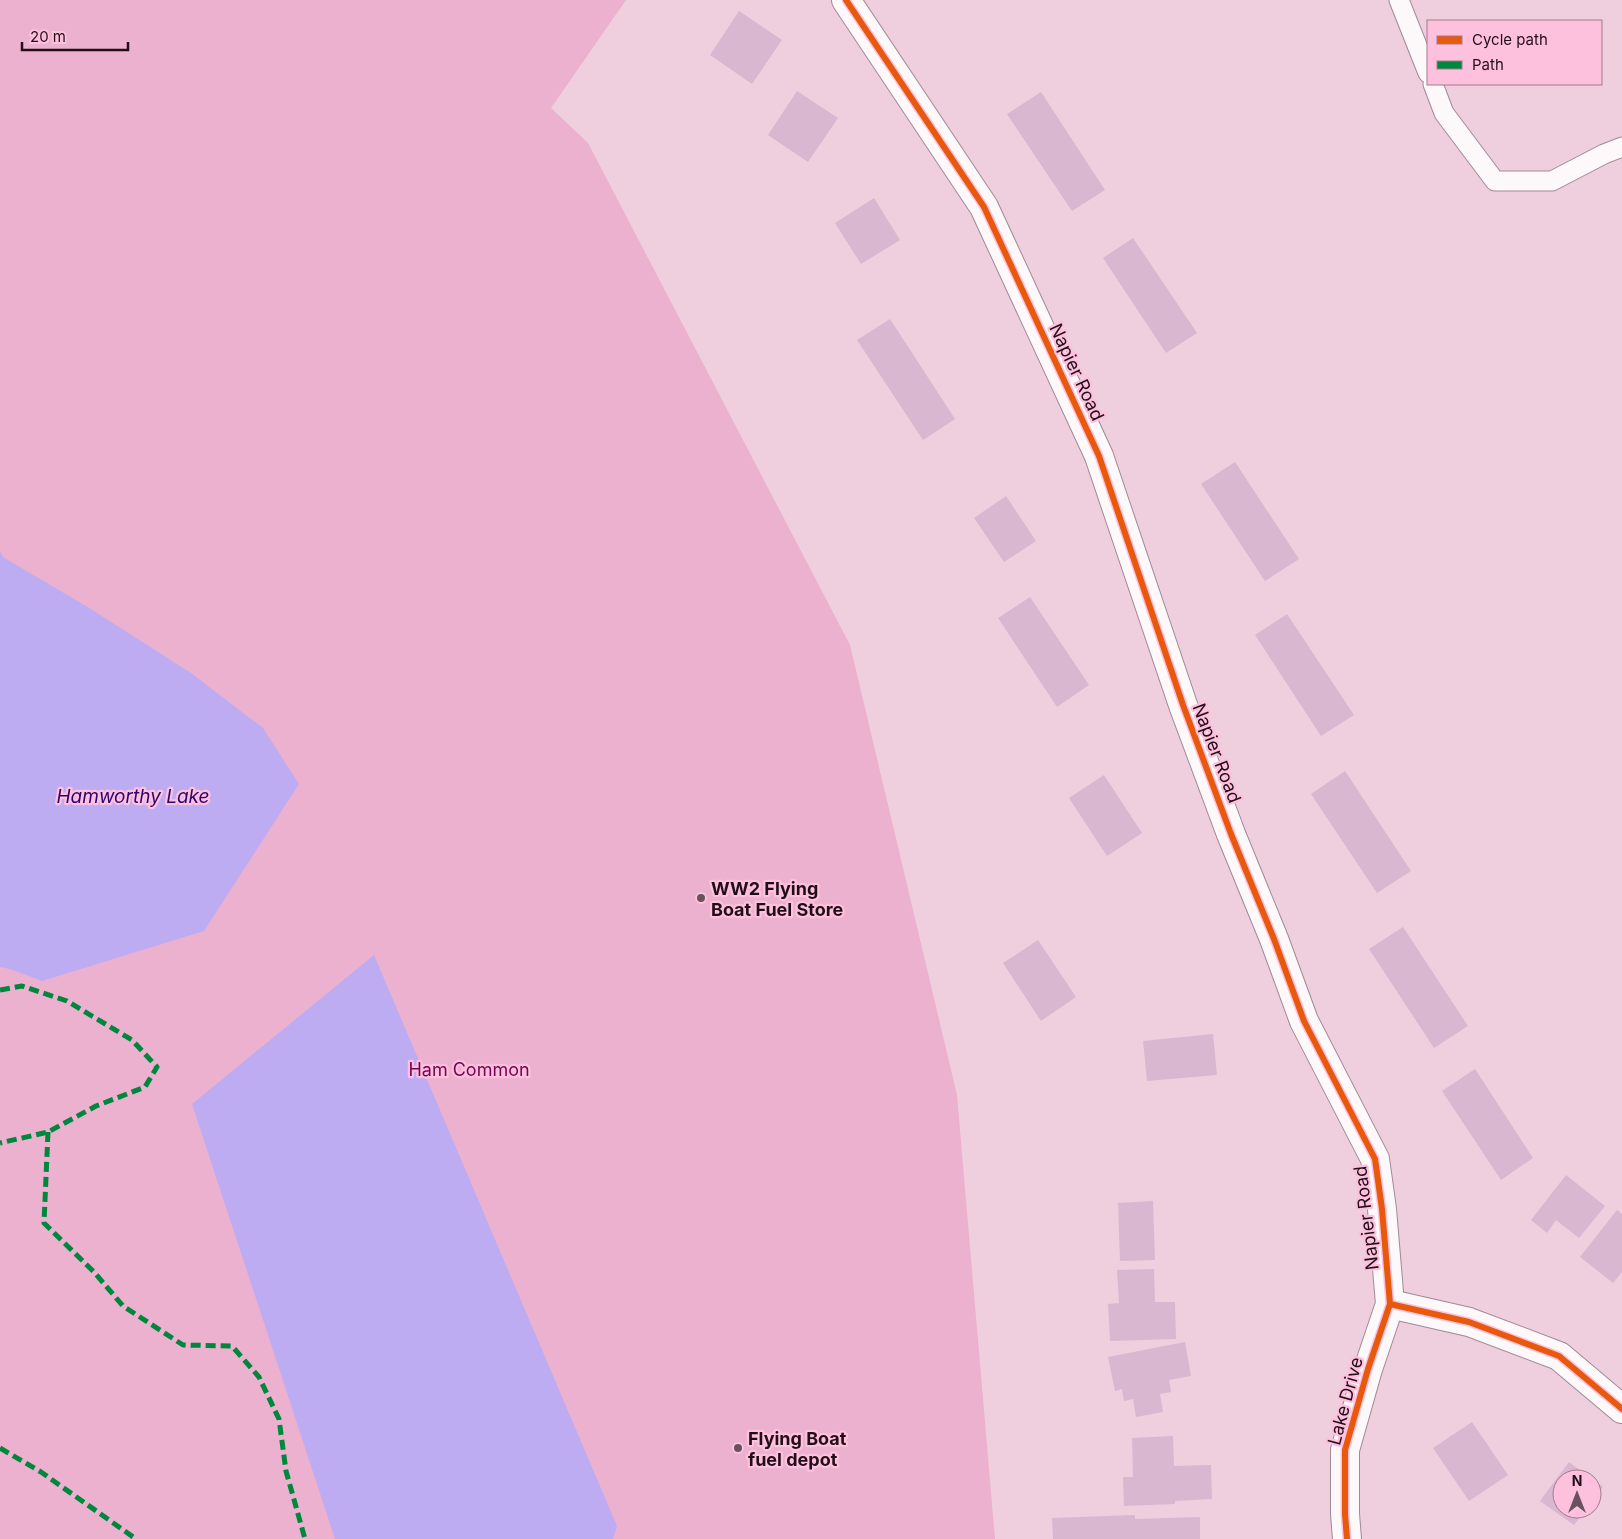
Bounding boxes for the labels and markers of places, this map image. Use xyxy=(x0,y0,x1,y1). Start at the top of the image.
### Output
place label: WW2 Flying Boat Fuel Store xyxy=(711,878,844,920)
marker: WW2 Flying Boat Fuel Store xyxy=(695,892,707,904)
place label: Flying Boat fuel depot xyxy=(748,1428,847,1470)
marker: Flying Boat fuel depot xyxy=(732,1442,744,1454)

